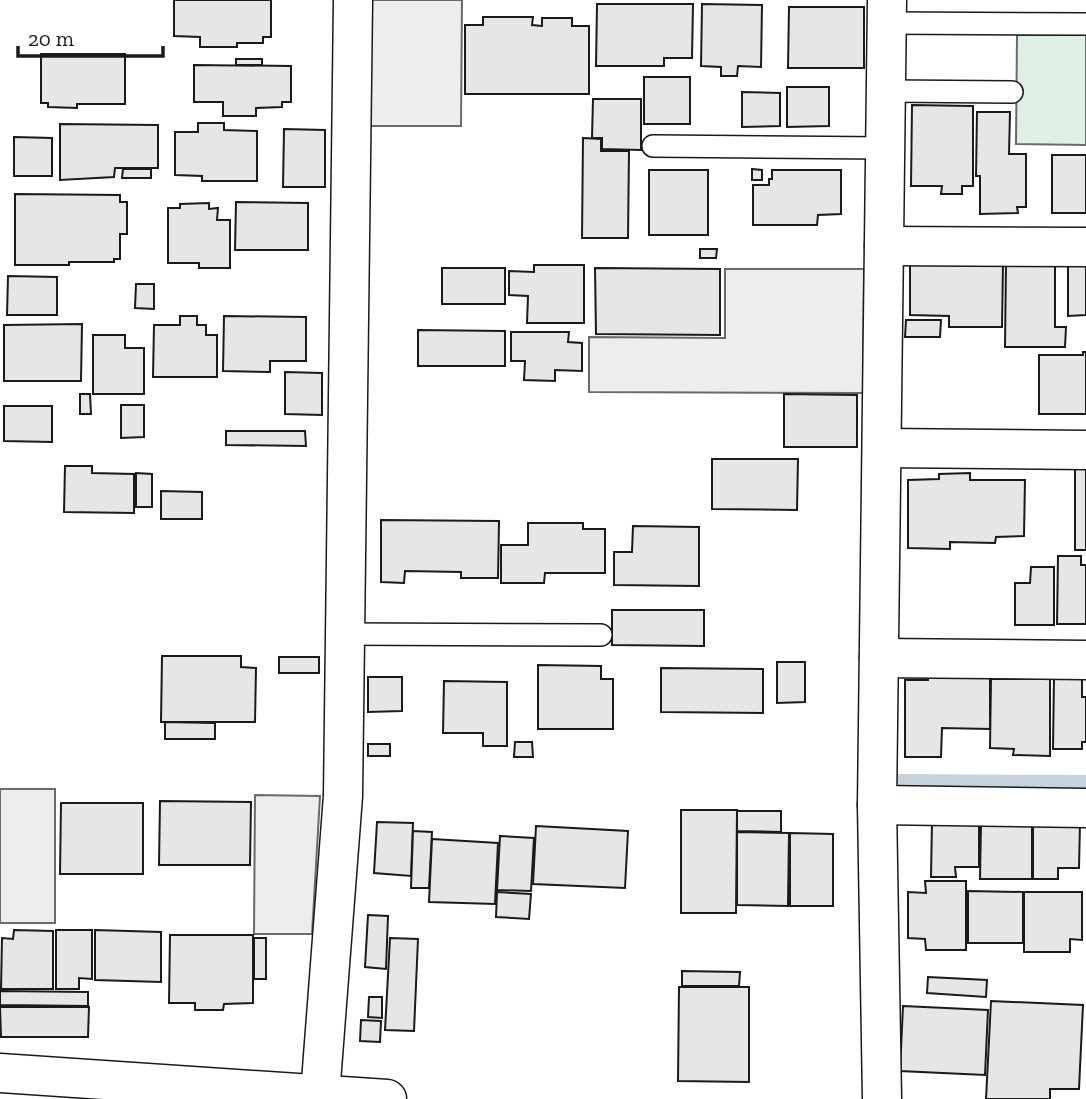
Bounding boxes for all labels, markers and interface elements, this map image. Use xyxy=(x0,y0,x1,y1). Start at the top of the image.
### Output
scale bar xyxy=(18,14,163,58)
text: 20 m xyxy=(28,26,74,51)

